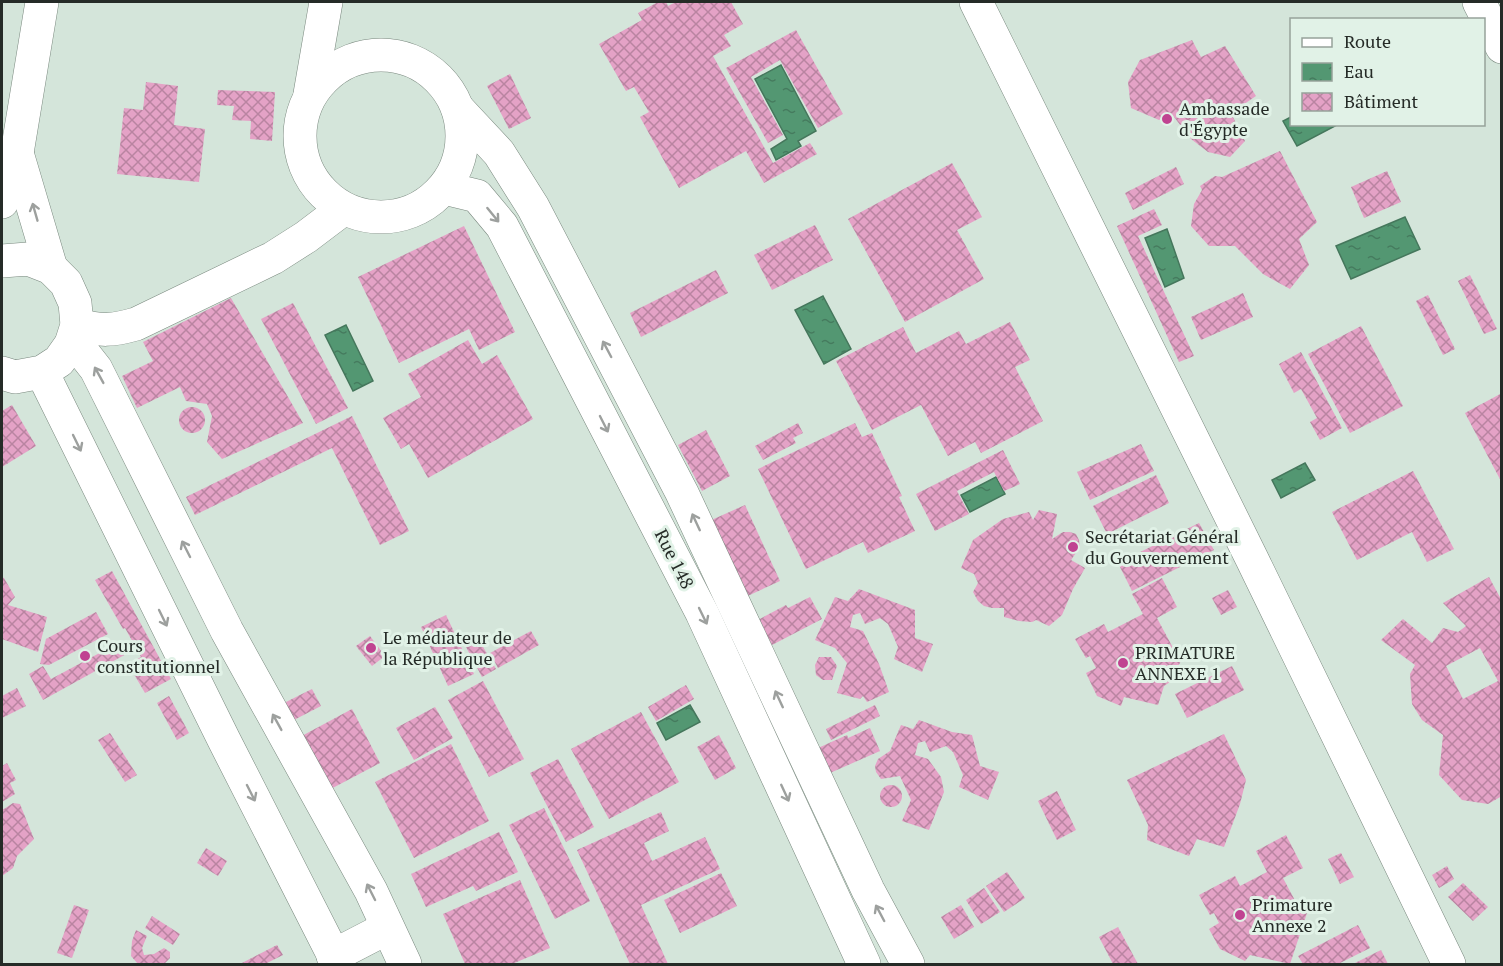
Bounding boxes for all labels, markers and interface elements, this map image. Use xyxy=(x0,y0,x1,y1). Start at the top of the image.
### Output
legend xyxy=(1290,18,1485,126)
text: Route xyxy=(1344,29,1391,53)
text: Eau xyxy=(1344,59,1374,83)
text: Bâtiment xyxy=(1344,89,1419,113)
place label: Ambassade d'Égypte xyxy=(1179,96,1269,141)
marker: Ambassade d'Égypte xyxy=(1160,112,1174,126)
one-way arrow xyxy=(29,203,40,222)
one-way arrow xyxy=(486,207,499,223)
one-way arrow xyxy=(601,341,613,358)
one-way arrow xyxy=(93,367,105,384)
one-way arrow xyxy=(598,415,610,432)
one-way arrow xyxy=(72,434,83,452)
one-way arrow xyxy=(690,514,701,532)
place label: Secrétariat Général du Gouvernement xyxy=(1085,524,1239,569)
street label: Rue 148 xyxy=(650,525,700,593)
one-way arrow xyxy=(180,540,192,558)
marker: Secrétariat Général du Gouvernement xyxy=(1066,540,1080,554)
one-way arrow xyxy=(698,607,710,625)
one-way arrow xyxy=(158,609,170,627)
place label: Le médiateur de la République xyxy=(383,625,512,670)
place label: Cours constitutionnel xyxy=(97,633,221,678)
place label: PRIMATURE ANNEXE 1 xyxy=(1135,640,1235,685)
marker: Le médiateur de la République xyxy=(364,641,378,655)
marker: Cours constitutionnel xyxy=(78,649,92,663)
marker: PRIMATURE ANNEXE 1 xyxy=(1116,656,1130,670)
one-way arrow xyxy=(772,690,783,708)
one-way arrow xyxy=(271,713,282,731)
one-way arrow xyxy=(245,783,257,801)
one-way arrow xyxy=(780,783,792,801)
one-way arrow xyxy=(365,884,376,902)
place label: Primature Annexe 2 xyxy=(1252,892,1333,937)
one-way arrow xyxy=(874,905,886,922)
marker: Primature Annexe 2 xyxy=(1233,908,1247,922)

